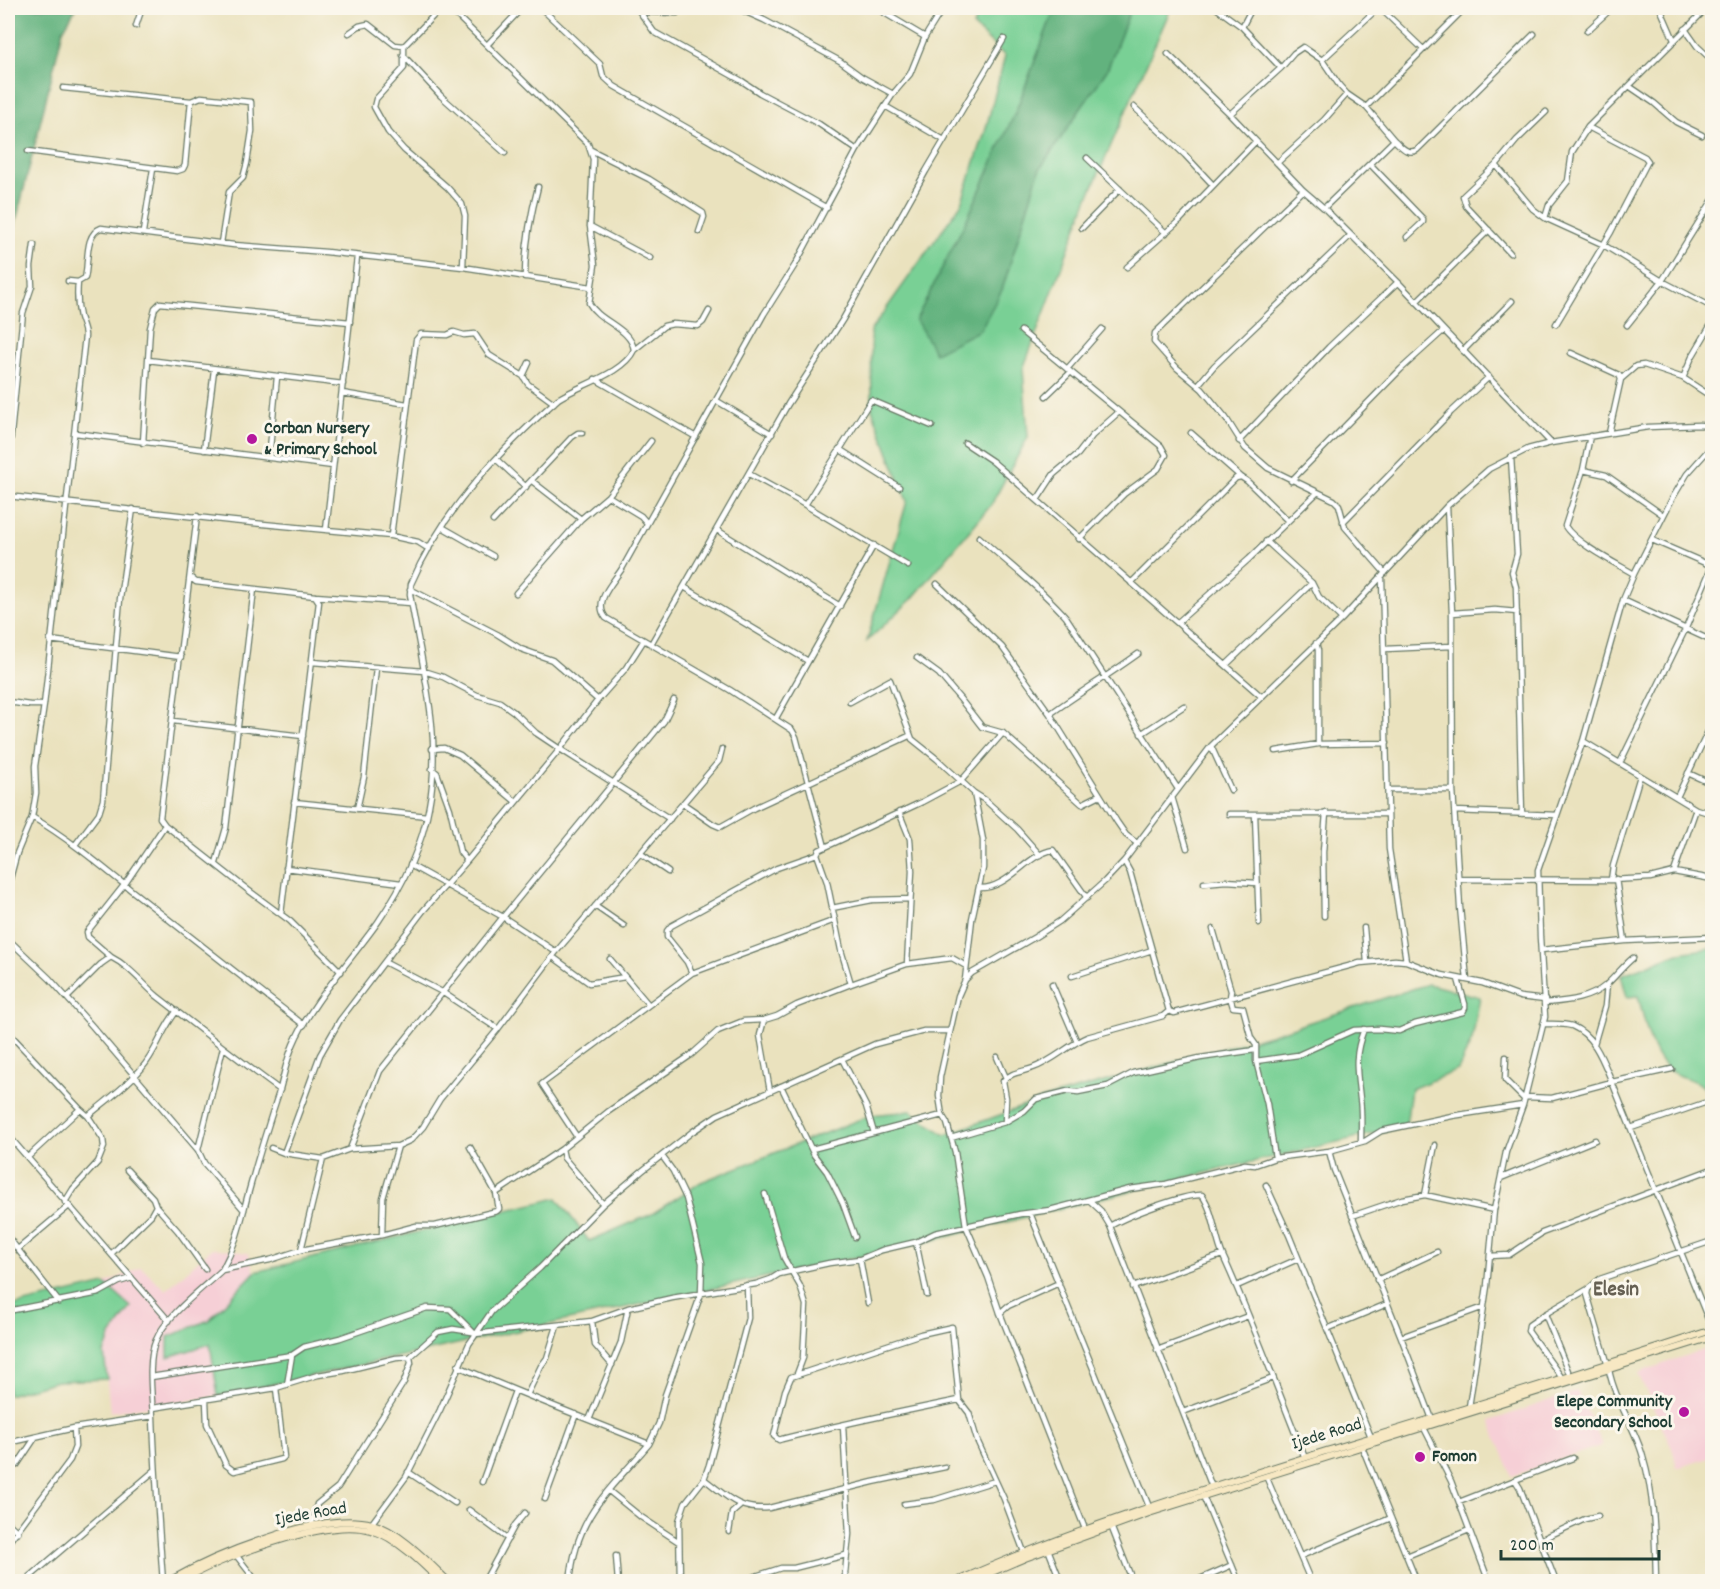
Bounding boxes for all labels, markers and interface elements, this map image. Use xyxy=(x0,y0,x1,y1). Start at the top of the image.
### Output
place label: Corban Nursery & Primary School xyxy=(264,417,378,463)
marker: Corban Nursery & Primary School xyxy=(245,432,259,446)
district label: Elesin xyxy=(1593,1276,1639,1306)
place label: Elepe Community Secondary School xyxy=(1554,1390,1673,1436)
marker: Elepe Community Secondary School xyxy=(1677,1405,1691,1419)
street label: Ijede Road xyxy=(1289,1412,1365,1458)
place label: Fomon xyxy=(1432,1445,1477,1470)
marker: Fomon xyxy=(1413,1450,1427,1464)
street label: Ijede Road xyxy=(273,1496,349,1534)
scale bar xyxy=(1501,1523,1658,1561)
text: 200 m xyxy=(1510,1534,1554,1559)

